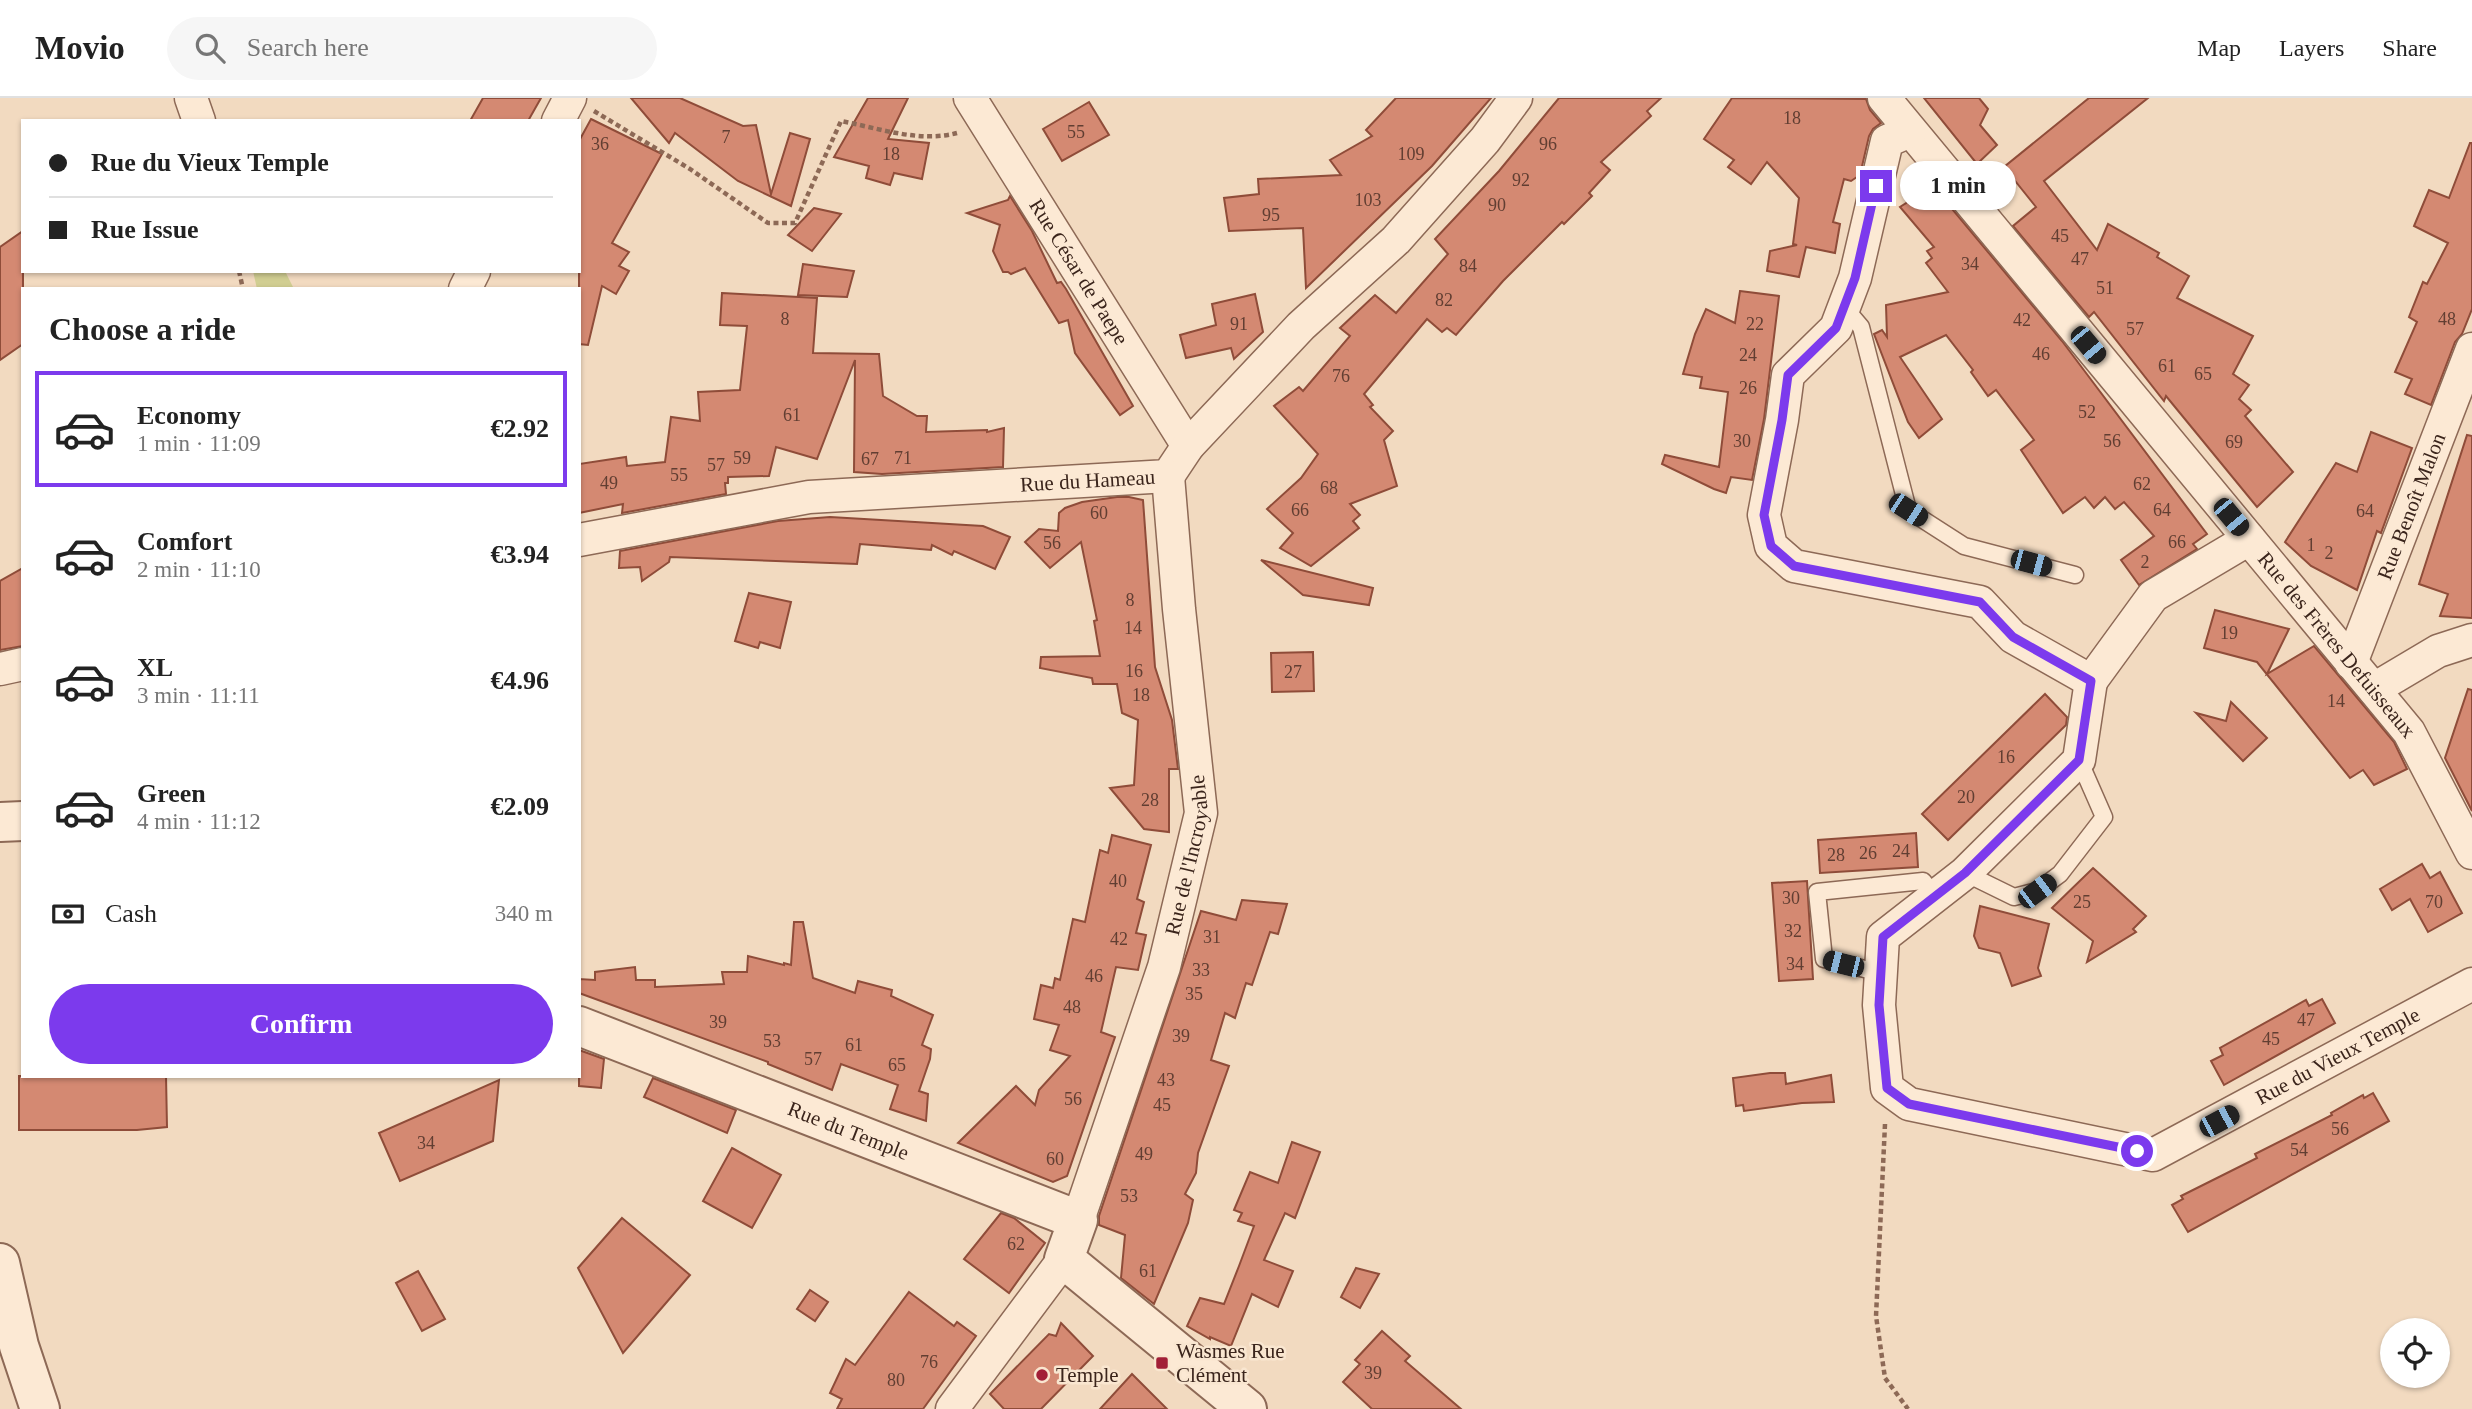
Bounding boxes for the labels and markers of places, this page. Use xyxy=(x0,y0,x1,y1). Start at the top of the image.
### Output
place label: Wasmes Rue Clément xyxy=(1176,1339,1285,1387)
marker: Wasmes Rue Clément xyxy=(1154,1355,1170,1371)
place label: Temple xyxy=(1056,1363,1119,1387)
marker: Temple xyxy=(1034,1367,1050,1383)

